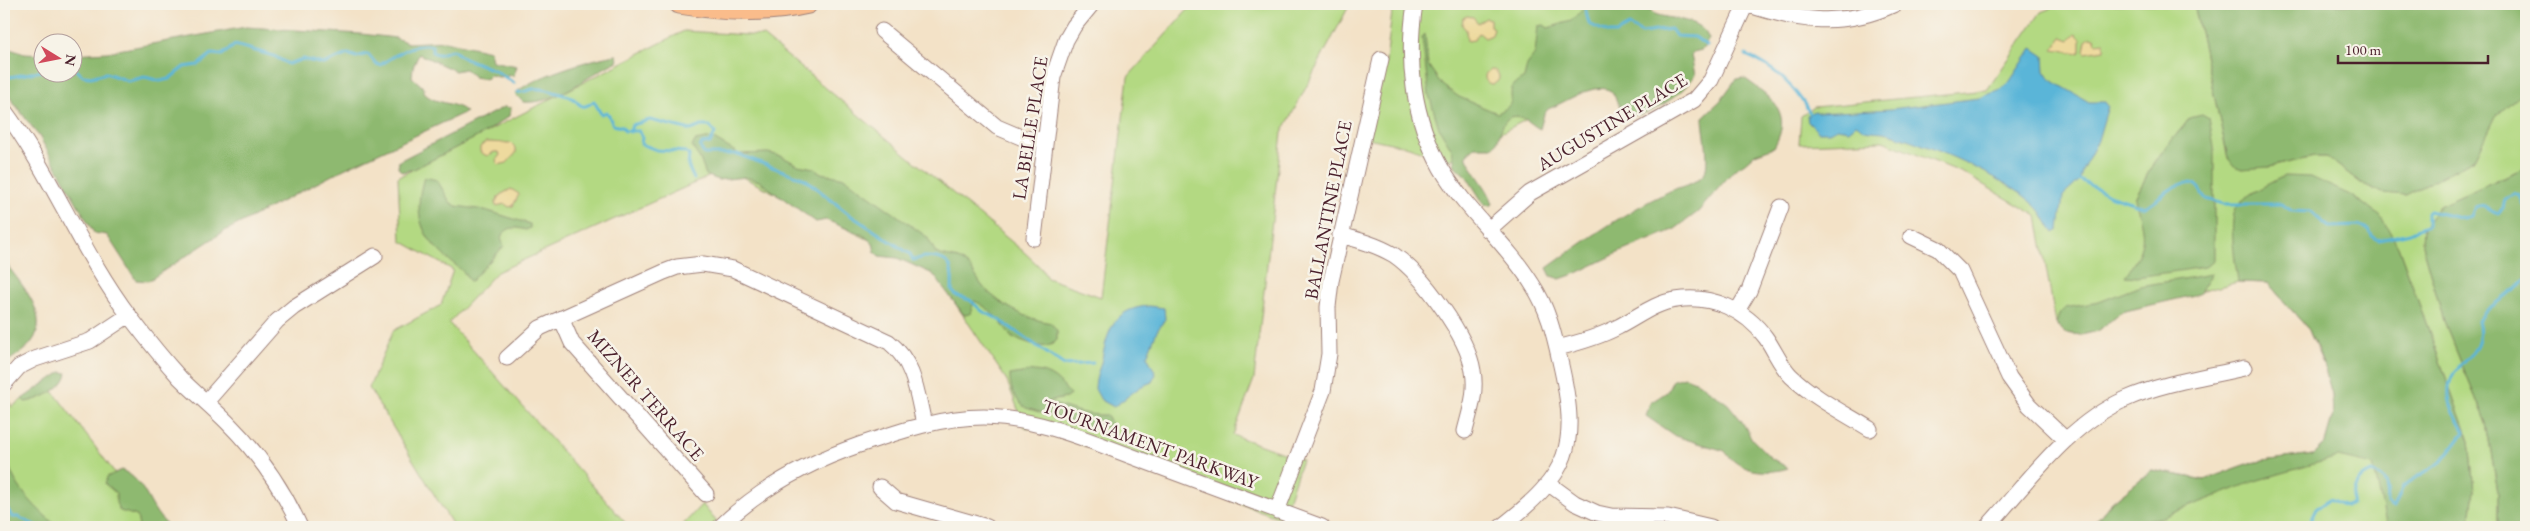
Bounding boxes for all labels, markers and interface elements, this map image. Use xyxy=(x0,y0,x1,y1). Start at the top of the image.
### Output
north arrow xyxy=(32,32,82,82)
scale bar xyxy=(2338,32,2488,64)
text: 100 m xyxy=(2345,40,2382,59)
text: N xyxy=(61,53,81,68)
street label: LA BELLE PLACE xyxy=(1006,54,1054,202)
street label: AUGUSTINE PLACE xyxy=(1531,67,1692,177)
street label: BALLANTINE PLACE xyxy=(1298,118,1358,302)
street label: MIZNER TERRACE xyxy=(582,324,710,466)
street label: TOURNAMENT PARKWAY xyxy=(1039,393,1262,495)

